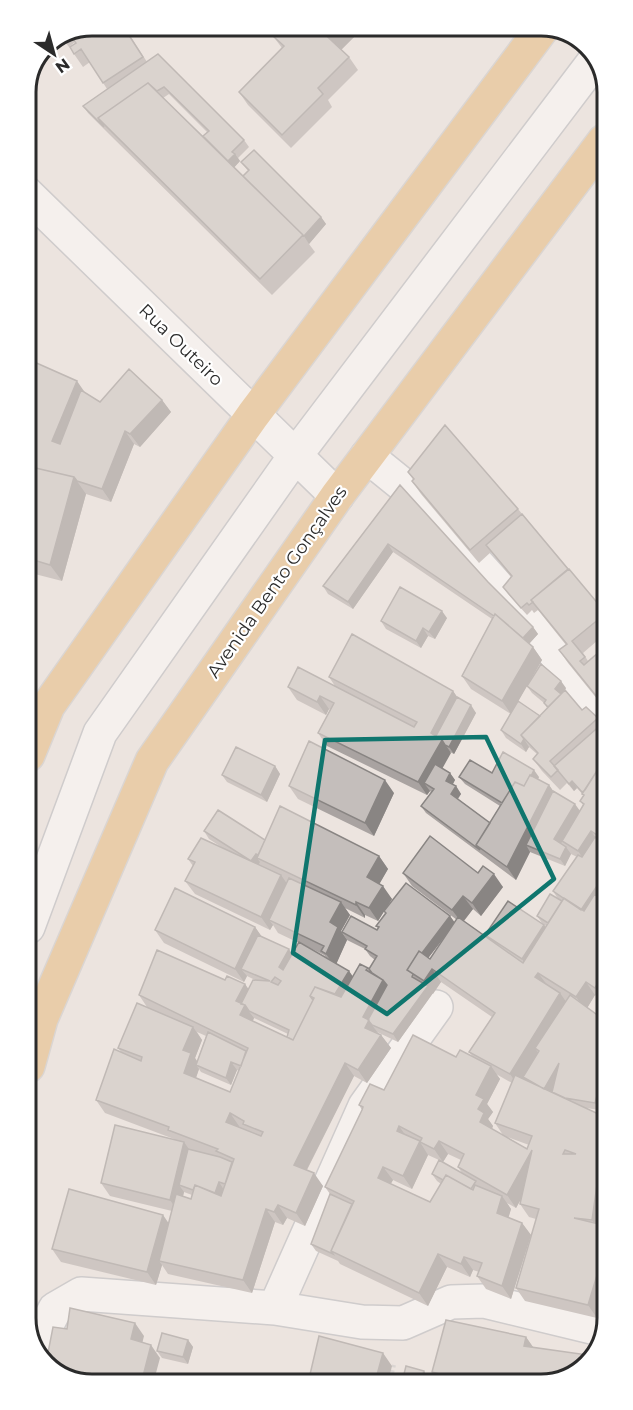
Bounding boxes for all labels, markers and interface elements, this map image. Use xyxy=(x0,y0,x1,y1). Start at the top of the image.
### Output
north arrow xyxy=(24,24,84,84)
text: N xyxy=(52,54,73,77)
street label: Rua Outeiro xyxy=(134,299,228,391)
street label: Avenida Bento Gonçalves xyxy=(202,482,352,682)

